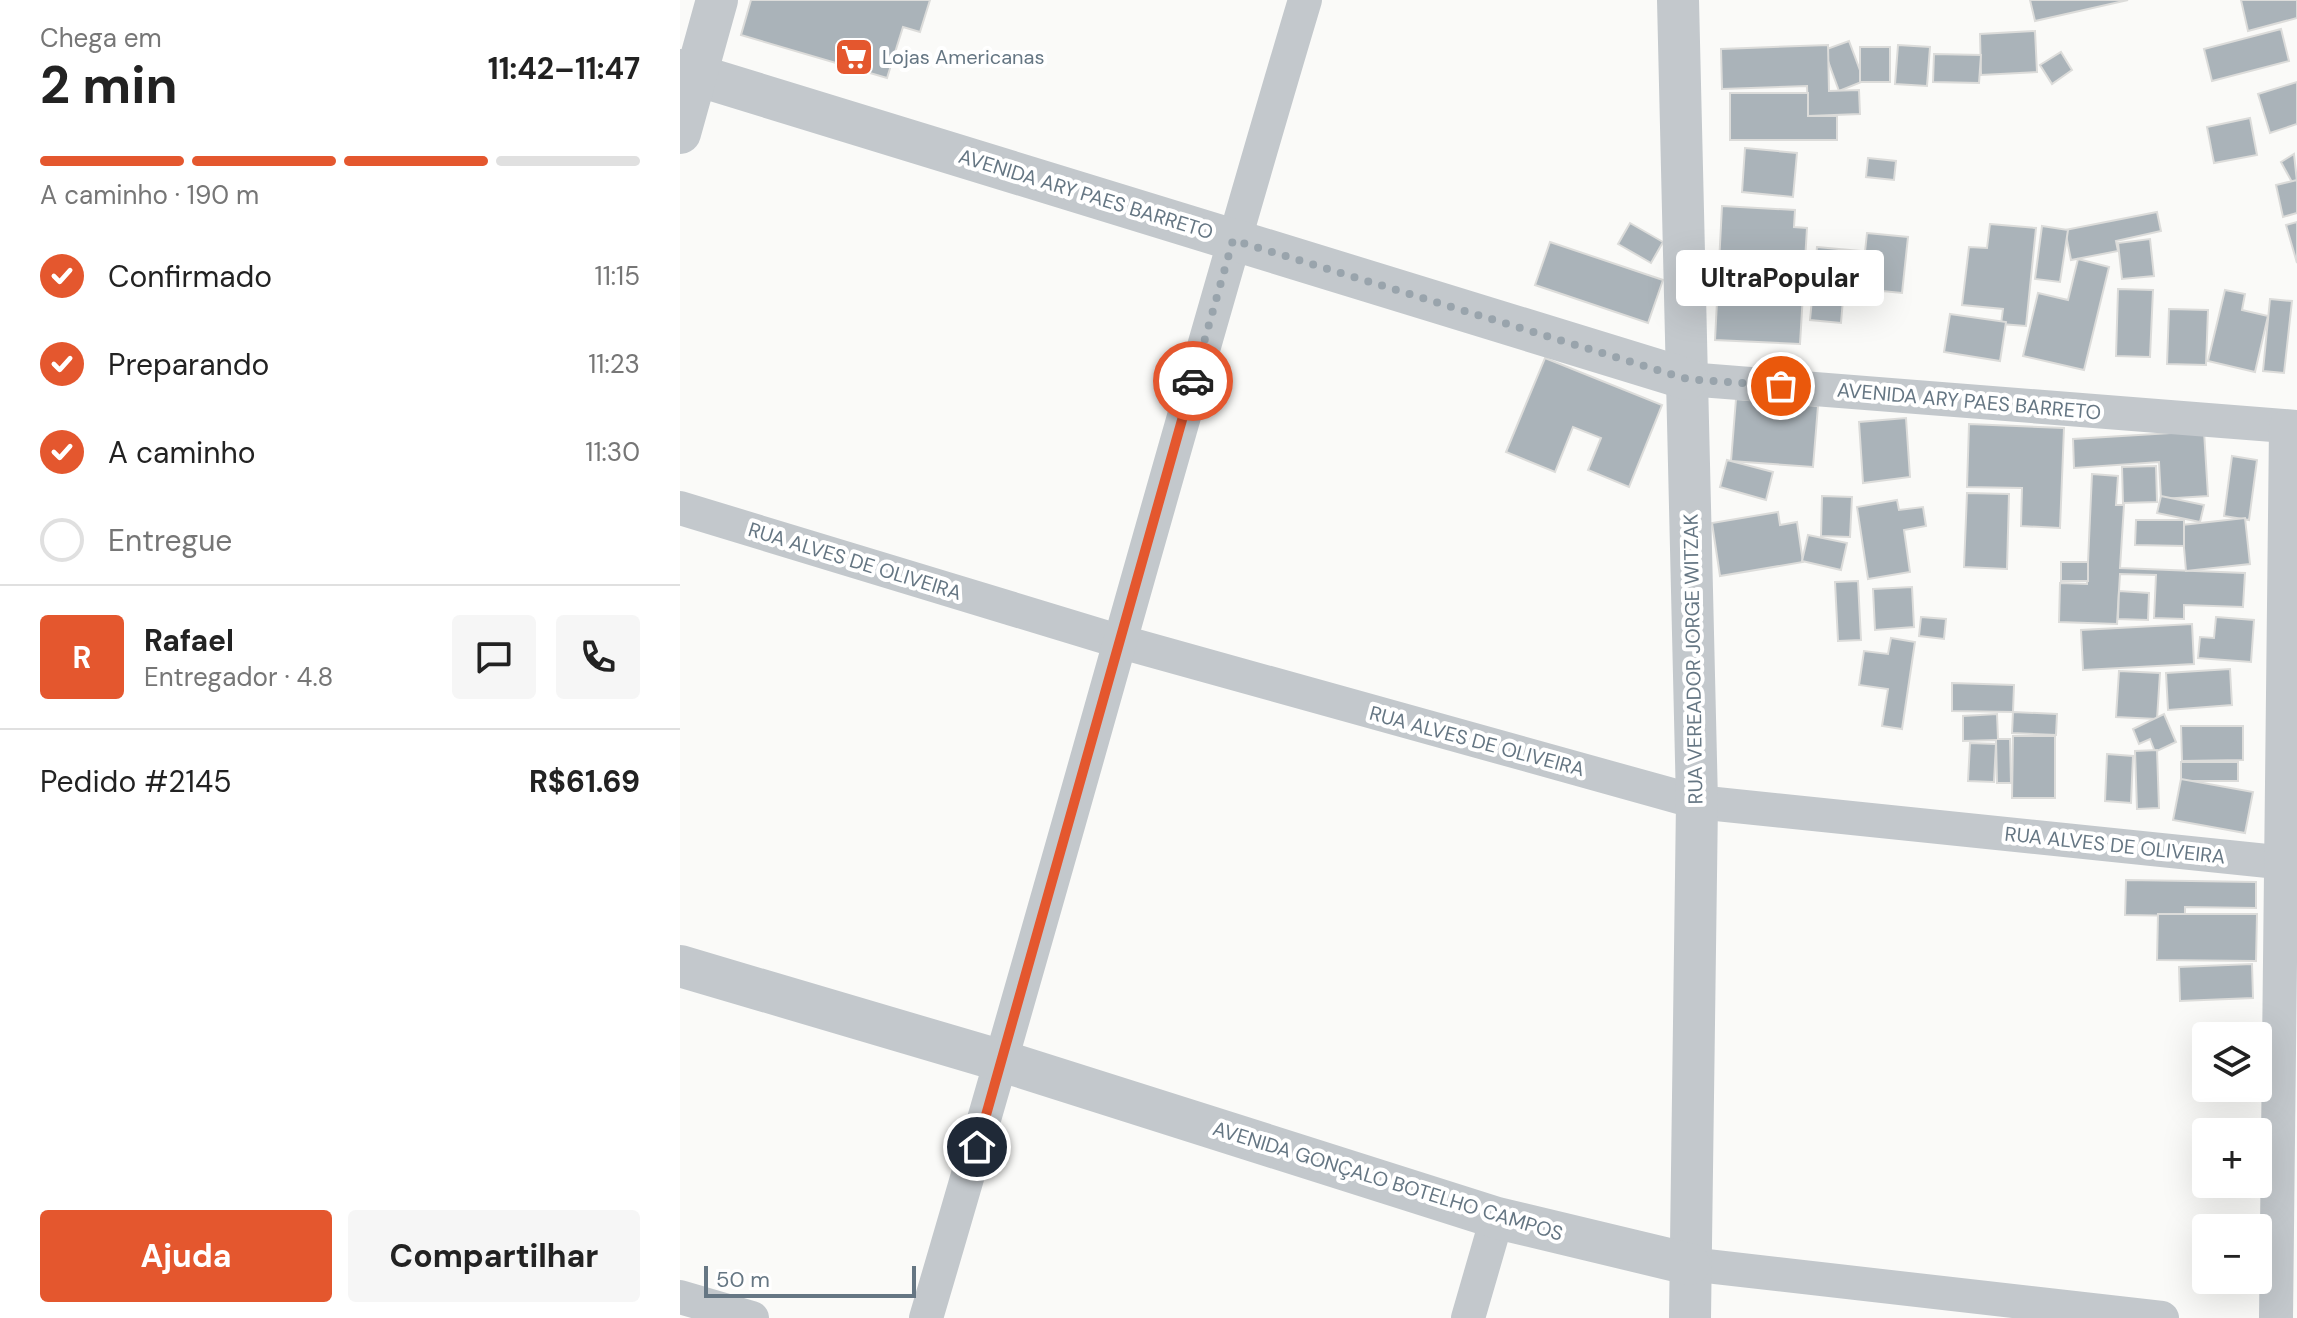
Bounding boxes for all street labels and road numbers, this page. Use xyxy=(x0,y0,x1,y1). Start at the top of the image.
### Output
street label: AVENIDA ARY PAES BARRETO xyxy=(956,143,1216,245)
street label: AVENIDA ARY PAES BARRETO xyxy=(1836,377,2102,425)
street label: RUA VEREADOR JORGE WITZAK xyxy=(1677,513,1709,805)
street label: RUA ALVES DE OLIVEIRA xyxy=(745,516,965,606)
street label: RUA ALVES DE OLIVEIRA xyxy=(1367,700,1587,782)
street label: RUA ALVES DE OLIVEIRA xyxy=(2003,820,2227,870)
street label: AVENIDA GONÇALO BOTELHO CAMPOS xyxy=(1210,1115,1566,1247)

